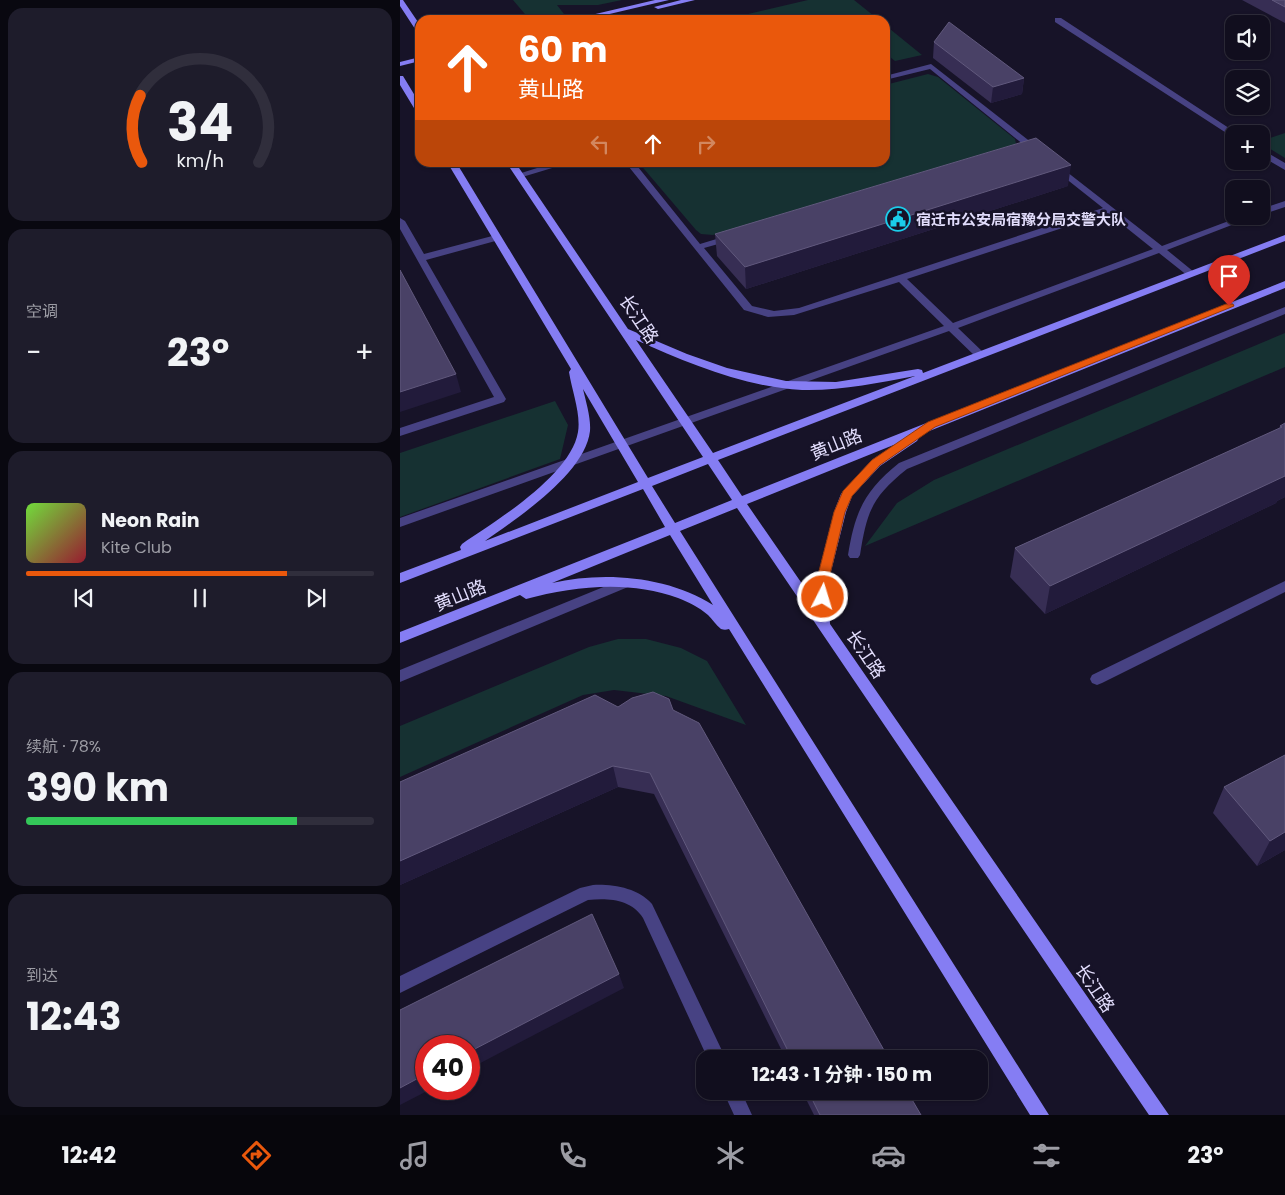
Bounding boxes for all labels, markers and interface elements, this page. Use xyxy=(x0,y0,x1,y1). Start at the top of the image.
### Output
map controls xyxy=(1225,15,1270,225)
button: sound xyxy=(1225,15,1270,60)
text: 60 m xyxy=(518,25,608,74)
icon: ahead xyxy=(435,35,500,100)
button: layers xyxy=(1225,70,1270,115)
text: 黄山路 xyxy=(518,74,584,105)
text: 34 xyxy=(167,86,233,159)
button: + xyxy=(1225,125,1270,170)
icon: left xyxy=(586,130,614,158)
icon: ahead xyxy=(639,130,667,158)
icon: right xyxy=(692,130,720,158)
text: km/h xyxy=(176,148,224,173)
button: − xyxy=(1225,180,1270,225)
public building icon: 宿迁市公安局宿豫分局交警大队 xyxy=(885,206,911,232)
place label: 宿迁市公安局宿豫分局交警大队 xyxy=(916,209,1126,230)
pin xyxy=(1208,255,1250,306)
icon: arrive xyxy=(1215,262,1243,290)
street label: 长江路 xyxy=(614,290,664,348)
text: 空调 xyxy=(26,300,58,323)
text: 23° xyxy=(167,326,229,379)
text: − xyxy=(26,333,41,372)
text: + xyxy=(355,333,374,372)
street label: 黄山路 xyxy=(806,422,866,466)
text: Neon Rain xyxy=(101,507,200,534)
text: Kite Club xyxy=(101,536,172,559)
position arrow xyxy=(796,570,848,622)
street label: 黄山路 xyxy=(430,573,490,617)
icon: previous xyxy=(70,584,98,612)
icon: pause xyxy=(186,584,214,612)
icon: next xyxy=(302,584,330,612)
street label: 长江路 xyxy=(841,625,891,683)
text: 续航 · 78% xyxy=(26,735,101,758)
text: 390 km xyxy=(26,761,169,814)
street label: 长江路 xyxy=(1070,959,1120,1017)
text: 到达 xyxy=(26,964,58,987)
text: 12:43 xyxy=(26,990,122,1043)
speed limit sign: 40 xyxy=(415,1035,480,1100)
text: 12:43 · 1 分钟 · 150 m xyxy=(752,1061,932,1088)
icon: directions xyxy=(239,1138,274,1173)
icon: music xyxy=(397,1138,432,1173)
icon: phone xyxy=(555,1138,590,1173)
icon: climate xyxy=(713,1138,748,1173)
icon: car xyxy=(871,1138,906,1173)
icon: filters xyxy=(1029,1138,1064,1173)
text: 12:42 xyxy=(62,1140,116,1171)
text: 23° xyxy=(1187,1140,1223,1171)

